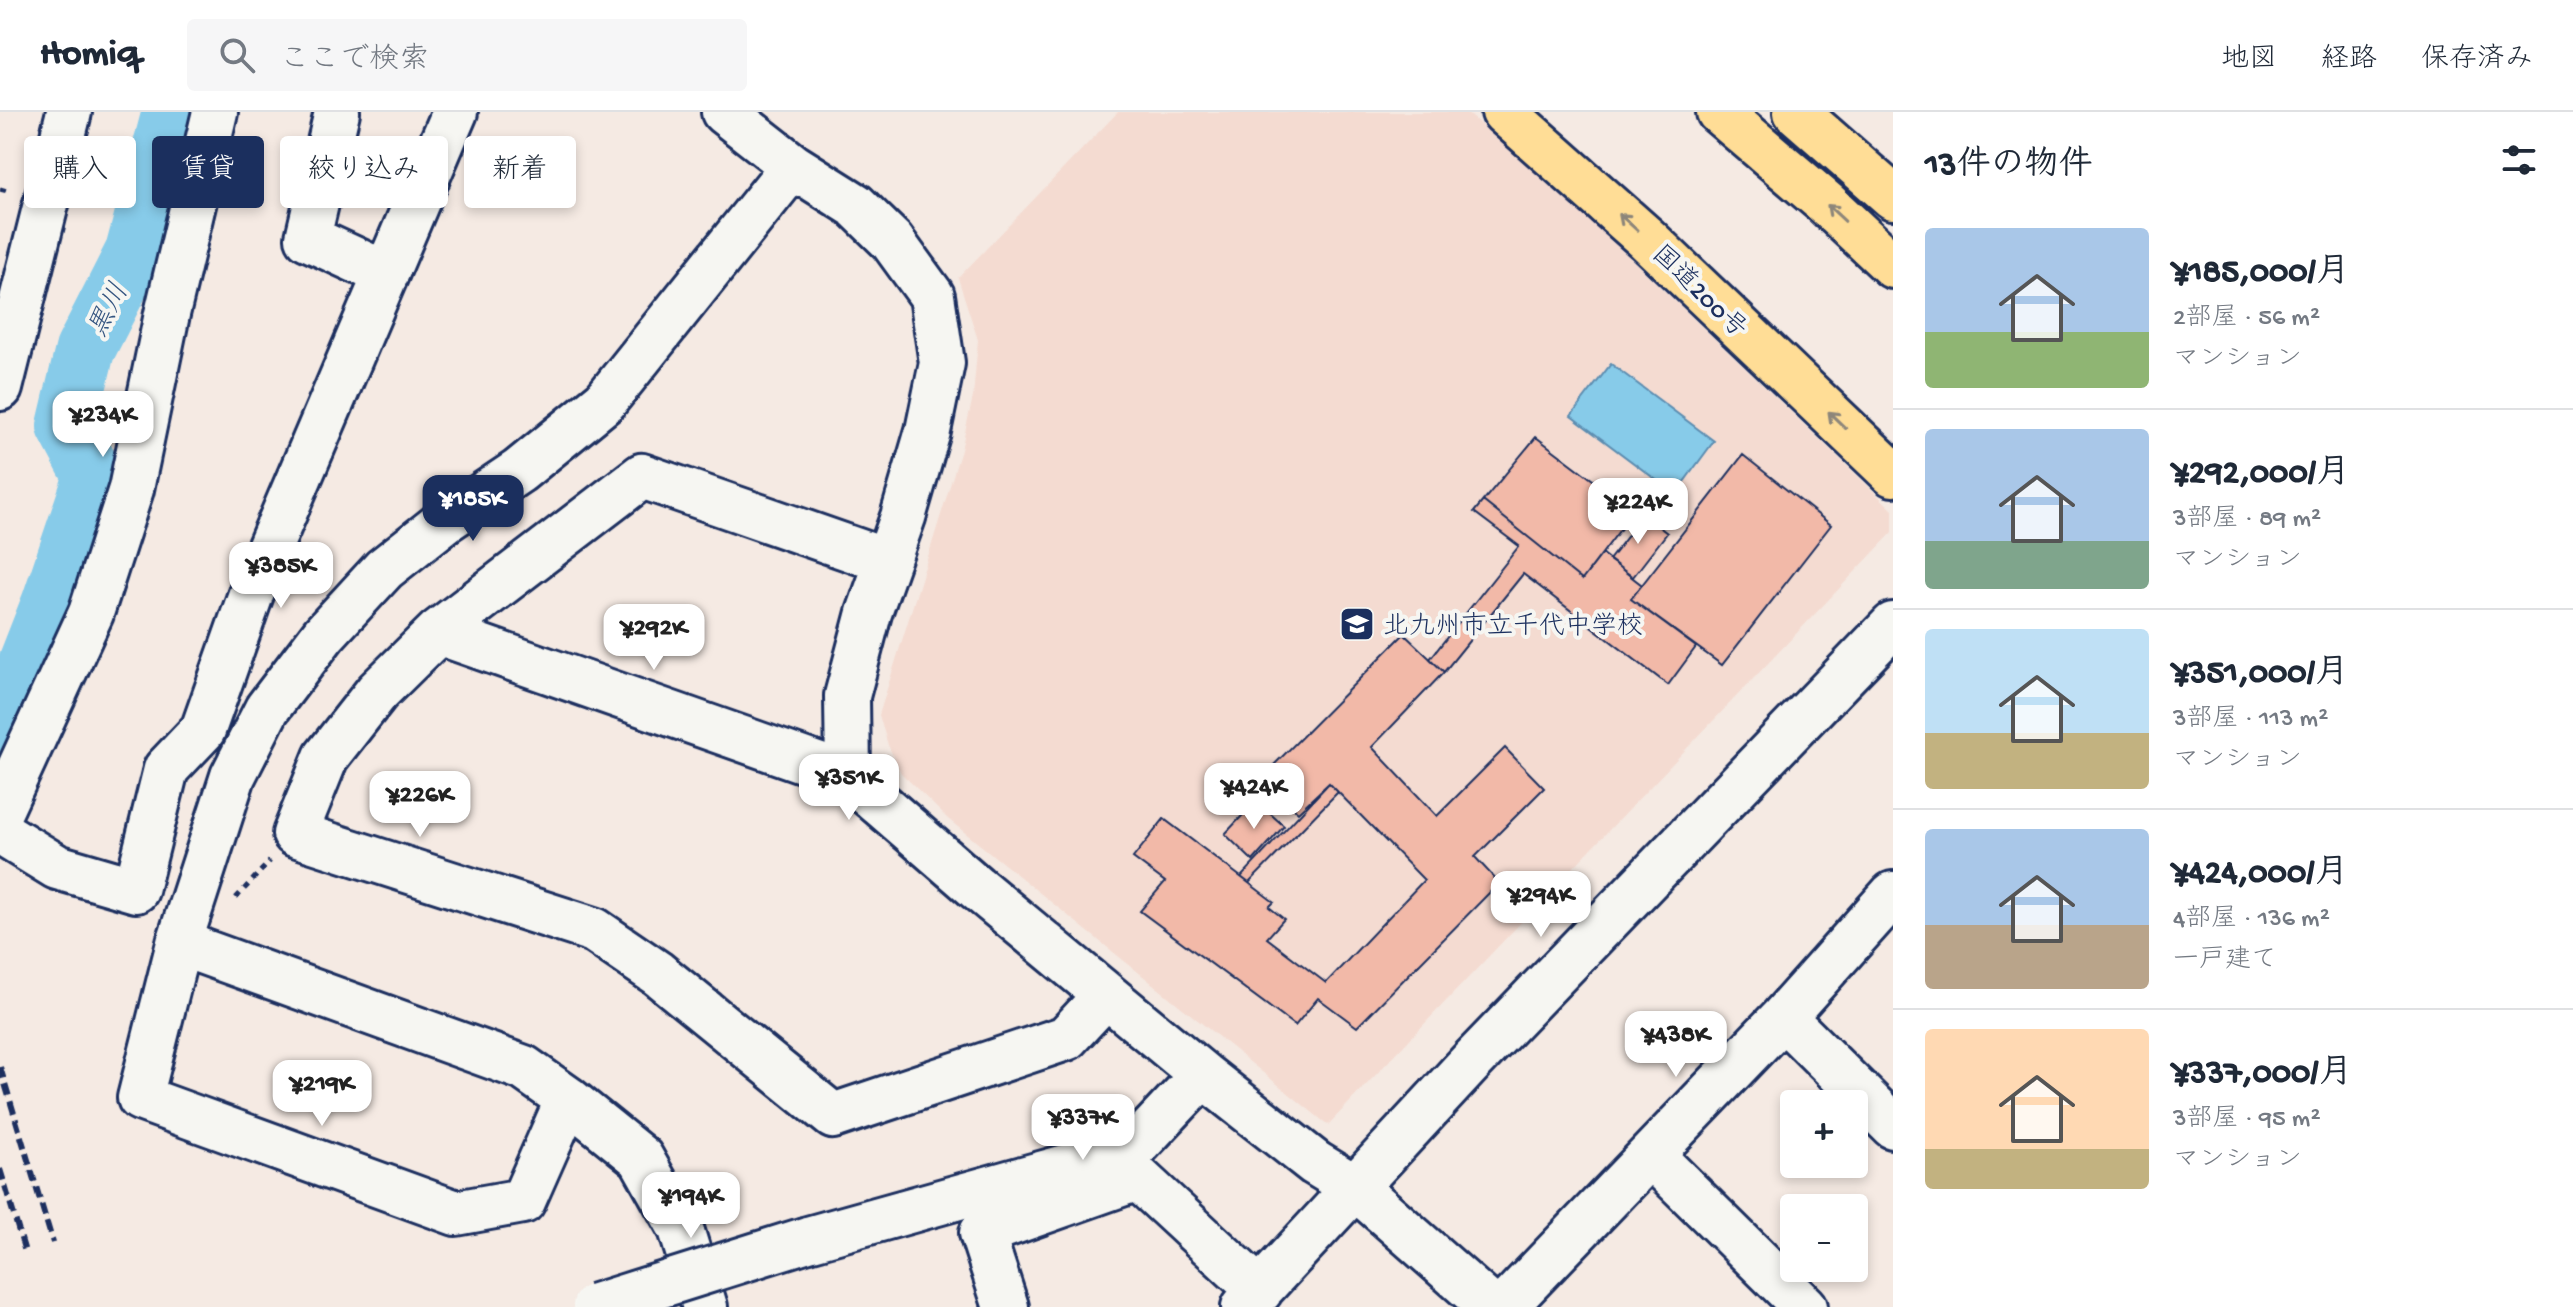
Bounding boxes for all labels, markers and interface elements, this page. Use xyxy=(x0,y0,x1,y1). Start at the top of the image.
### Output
search box xyxy=(187,19,747,91)
text: Homiq xyxy=(40,33,139,77)
icon: search xyxy=(215,33,259,77)
text: ここで検索 xyxy=(279,44,429,79)
text: 地図 xyxy=(2221,44,2277,77)
text: 経路 xyxy=(2321,44,2377,77)
text: 保存済み xyxy=(2421,44,2533,77)
chip: 購入 xyxy=(24,136,136,208)
chip: 賃貸 xyxy=(152,136,264,208)
chip: 絞り込み xyxy=(280,136,448,208)
chip: 新着 xyxy=(464,136,576,208)
icon: filters xyxy=(2497,138,2541,182)
text: 13件の物件 xyxy=(1925,147,2092,187)
one-way arrow xyxy=(1827,204,1846,223)
one-way arrow xyxy=(1618,213,1638,231)
street label: 国道200号 xyxy=(1644,240,1753,346)
text: ¥185,000/月 xyxy=(2173,254,2350,294)
icon: home xyxy=(1989,260,2085,356)
water label: 黒川 xyxy=(83,279,137,343)
text: 2部屋 · 56 m² xyxy=(2173,304,2320,335)
text: マンション xyxy=(2173,345,2302,376)
pin: ¥234K xyxy=(47,391,159,459)
text: ¥234K xyxy=(71,401,135,432)
one-way arrow xyxy=(1828,411,1847,430)
text: ¥292,000/月 xyxy=(2173,455,2350,495)
icon: home xyxy=(1989,461,2085,557)
pin: ¥185K xyxy=(417,475,529,543)
pin: ¥224K xyxy=(1582,478,1694,546)
text: ¥185K xyxy=(441,485,505,516)
text: ¥224K xyxy=(1606,488,1670,519)
text: 3部屋 · 89 m² xyxy=(2173,505,2321,536)
pin: ¥385K xyxy=(225,542,337,610)
text: マンション xyxy=(2173,546,2302,577)
text: ¥385K xyxy=(247,552,315,583)
pin: ¥292K xyxy=(598,604,710,672)
school or university icon: 北九州市立千代中学校 xyxy=(1338,605,1376,643)
place label: 北九州市立千代中学校 xyxy=(1383,611,1643,644)
text: ¥292K xyxy=(622,614,686,645)
text: ¥351,000/月 xyxy=(2173,655,2349,695)
icon: home xyxy=(1989,661,2085,757)
text: 3部屋 · 113 m² xyxy=(2173,705,2328,736)
text: マンション xyxy=(2173,746,2302,777)
pin: ¥351K xyxy=(793,754,905,822)
pin: ¥424K xyxy=(1198,763,1310,831)
text: ¥351K xyxy=(817,764,881,795)
pin: ¥226K xyxy=(364,771,476,839)
text: ¥424K xyxy=(1222,773,1286,804)
text: ¥226K xyxy=(387,781,453,812)
text: ¥424,000/月 xyxy=(2173,855,2348,895)
icon: home xyxy=(1989,861,2085,957)
pin: ¥294K xyxy=(1485,871,1597,939)
text: ¥294K xyxy=(1509,881,1573,912)
text: 4部屋 · 136 m² xyxy=(2173,905,2330,936)
text: 一戸建て xyxy=(2173,946,2277,977)
pin: ¥438K xyxy=(1620,1011,1732,1079)
text: ¥438K xyxy=(1643,1021,1709,1052)
text: ¥337,000/月 xyxy=(2173,1055,2353,1095)
pin: ¥219K xyxy=(266,1060,378,1128)
icon: home xyxy=(1989,1061,2085,1157)
text: ¥219K xyxy=(291,1070,353,1101)
map controls xyxy=(1780,1090,1868,1282)
button: + xyxy=(1780,1090,1868,1178)
pin: ¥337K xyxy=(1027,1094,1139,1162)
text: ¥337K xyxy=(1050,1104,1116,1135)
text: 3部屋 · 95 m² xyxy=(2173,1105,2321,1136)
text: マンション xyxy=(2173,1146,2302,1177)
pin: ¥194K xyxy=(635,1172,747,1240)
text: ¥194K xyxy=(660,1182,722,1213)
button: − xyxy=(1780,1194,1868,1282)

